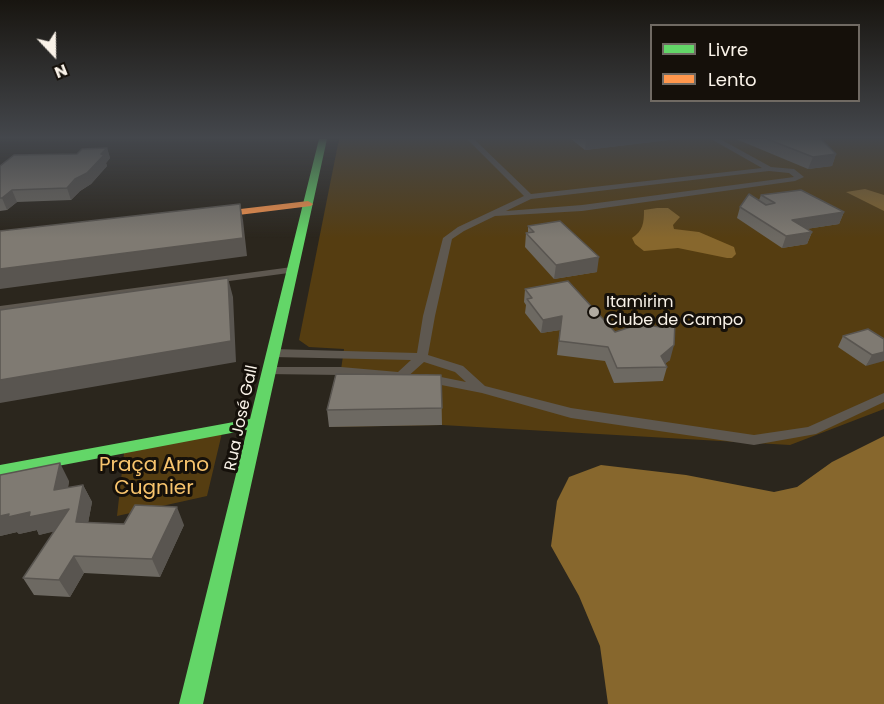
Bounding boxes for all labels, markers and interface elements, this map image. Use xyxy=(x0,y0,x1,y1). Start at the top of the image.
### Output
north arrow xyxy=(24,24,84,84)
legend xyxy=(650,24,860,102)
text: Livre xyxy=(708,37,748,62)
text: N xyxy=(51,58,71,84)
text: Lento xyxy=(708,67,757,92)
place label: Itamirim Clube de Campo xyxy=(606,293,743,331)
marker: Itamirim Clube de Campo xyxy=(587,305,601,319)
street label: Rua José Gall xyxy=(221,363,263,473)
park label: Praça Arno Cugnier xyxy=(99,454,209,501)

